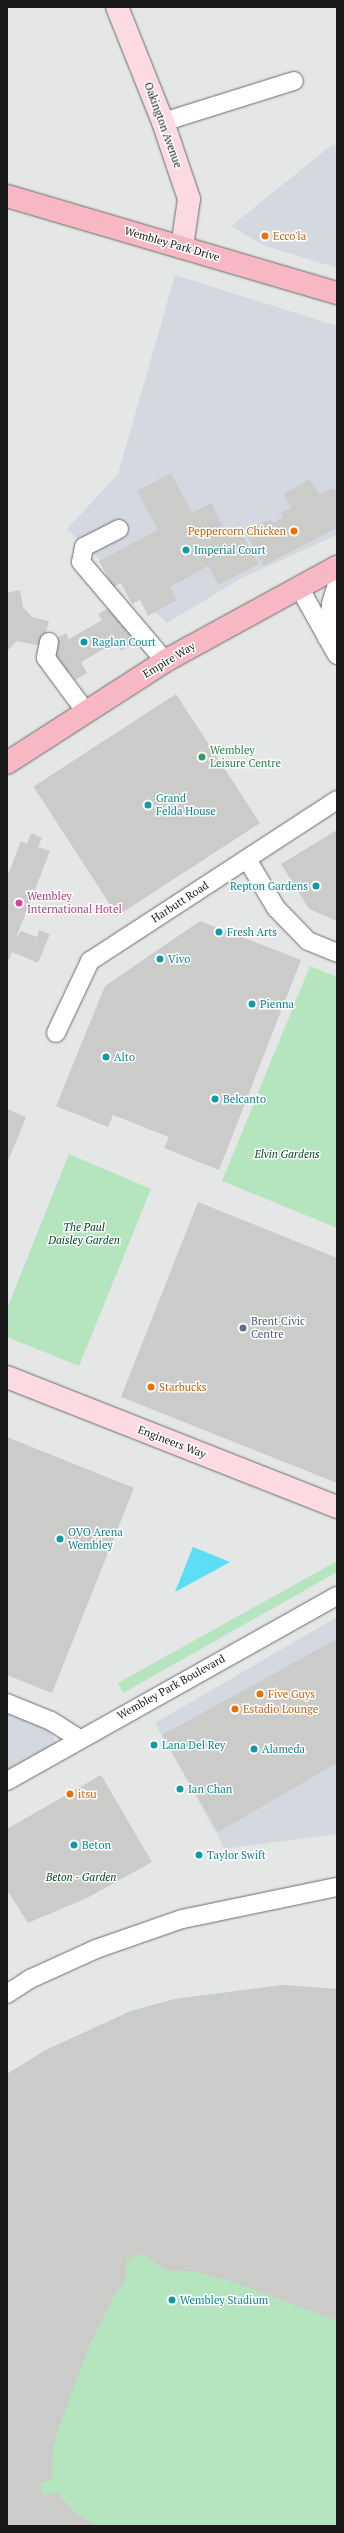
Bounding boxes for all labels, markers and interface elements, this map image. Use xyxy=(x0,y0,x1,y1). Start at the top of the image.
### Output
street label: Oakington Avenue xyxy=(141,80,185,170)
street label: Wembley Park Drive xyxy=(123,224,221,264)
place label: Ecco'la xyxy=(273,229,306,243)
marker: Ecco'la xyxy=(260,231,270,241)
place label: Peppercorn Chicken xyxy=(188,524,286,538)
marker: Peppercorn Chicken xyxy=(289,526,299,536)
place label: Imperial Court xyxy=(194,543,266,557)
marker: Imperial Court xyxy=(181,545,191,555)
place label: Raglan Court xyxy=(92,635,156,649)
marker: Raglan Court xyxy=(79,637,89,647)
street label: Empire Way xyxy=(141,639,197,681)
place label: Wembley Leisure Centre xyxy=(210,744,281,770)
marker: Wembley Leisure Centre xyxy=(197,752,207,762)
place label: Grand Felda House xyxy=(156,792,216,818)
marker: Grand Felda House xyxy=(143,800,153,810)
street label: Harbutt Road xyxy=(149,879,211,925)
place label: Repton Gardens xyxy=(230,879,308,893)
marker: Repton Gardens xyxy=(311,881,321,891)
place label: Wembley International Hotel xyxy=(27,890,122,916)
marker: Wembley International Hotel xyxy=(14,898,24,908)
place label: Fresh Arts xyxy=(227,925,277,939)
marker: Fresh Arts xyxy=(214,927,224,937)
place label: Vivo xyxy=(168,952,190,966)
marker: Vivo xyxy=(155,954,165,964)
place label: Pienna xyxy=(260,997,294,1011)
marker: Pienna xyxy=(247,999,257,1009)
place label: Alto xyxy=(114,1050,135,1064)
marker: Alto xyxy=(101,1052,111,1062)
place label: Belcanto xyxy=(223,1092,266,1106)
marker: Belcanto xyxy=(210,1094,220,1104)
park label: Elvin Gardens xyxy=(254,1147,320,1161)
park label: The Paul Daisley Garden xyxy=(48,1221,120,1247)
place label: Brent Civic Centre xyxy=(251,1315,305,1341)
marker: Brent Civic Centre xyxy=(238,1323,248,1333)
place label: Starbucks xyxy=(159,1380,207,1394)
marker: Starbucks xyxy=(146,1382,156,1392)
street label: Engineers Way xyxy=(136,1423,208,1461)
place label: OVO Arena Wembley xyxy=(68,1526,123,1552)
marker: OVO Arena Wembley xyxy=(55,1534,65,1544)
street label: Wembley Park Boulevard xyxy=(115,1652,227,1722)
place label: Five Guys xyxy=(268,1687,315,1701)
marker: Five Guys xyxy=(255,1689,265,1699)
place label: Estadio Lounge xyxy=(243,1702,318,1716)
marker: Estadio Lounge xyxy=(230,1704,240,1714)
place label: Lana Del Rey xyxy=(162,1738,225,1752)
marker: Lana Del Rey xyxy=(149,1740,159,1750)
place label: Alameda xyxy=(262,1742,305,1756)
marker: Alameda xyxy=(249,1744,259,1754)
place label: Ian Chan xyxy=(188,1782,232,1796)
marker: Ian Chan xyxy=(175,1784,185,1794)
place label: itsu xyxy=(78,1787,96,1801)
marker: itsu xyxy=(65,1789,75,1799)
place label: Beton xyxy=(82,1838,111,1852)
marker: Beton xyxy=(69,1840,79,1850)
place label: Taylor Swift xyxy=(207,1848,266,1862)
marker: Taylor Swift xyxy=(194,1850,204,1860)
park label: Beton - Garden xyxy=(45,1870,117,1884)
place label: Wembley Stadium xyxy=(180,2293,268,2307)
marker: Wembley Stadium xyxy=(167,2295,177,2305)

